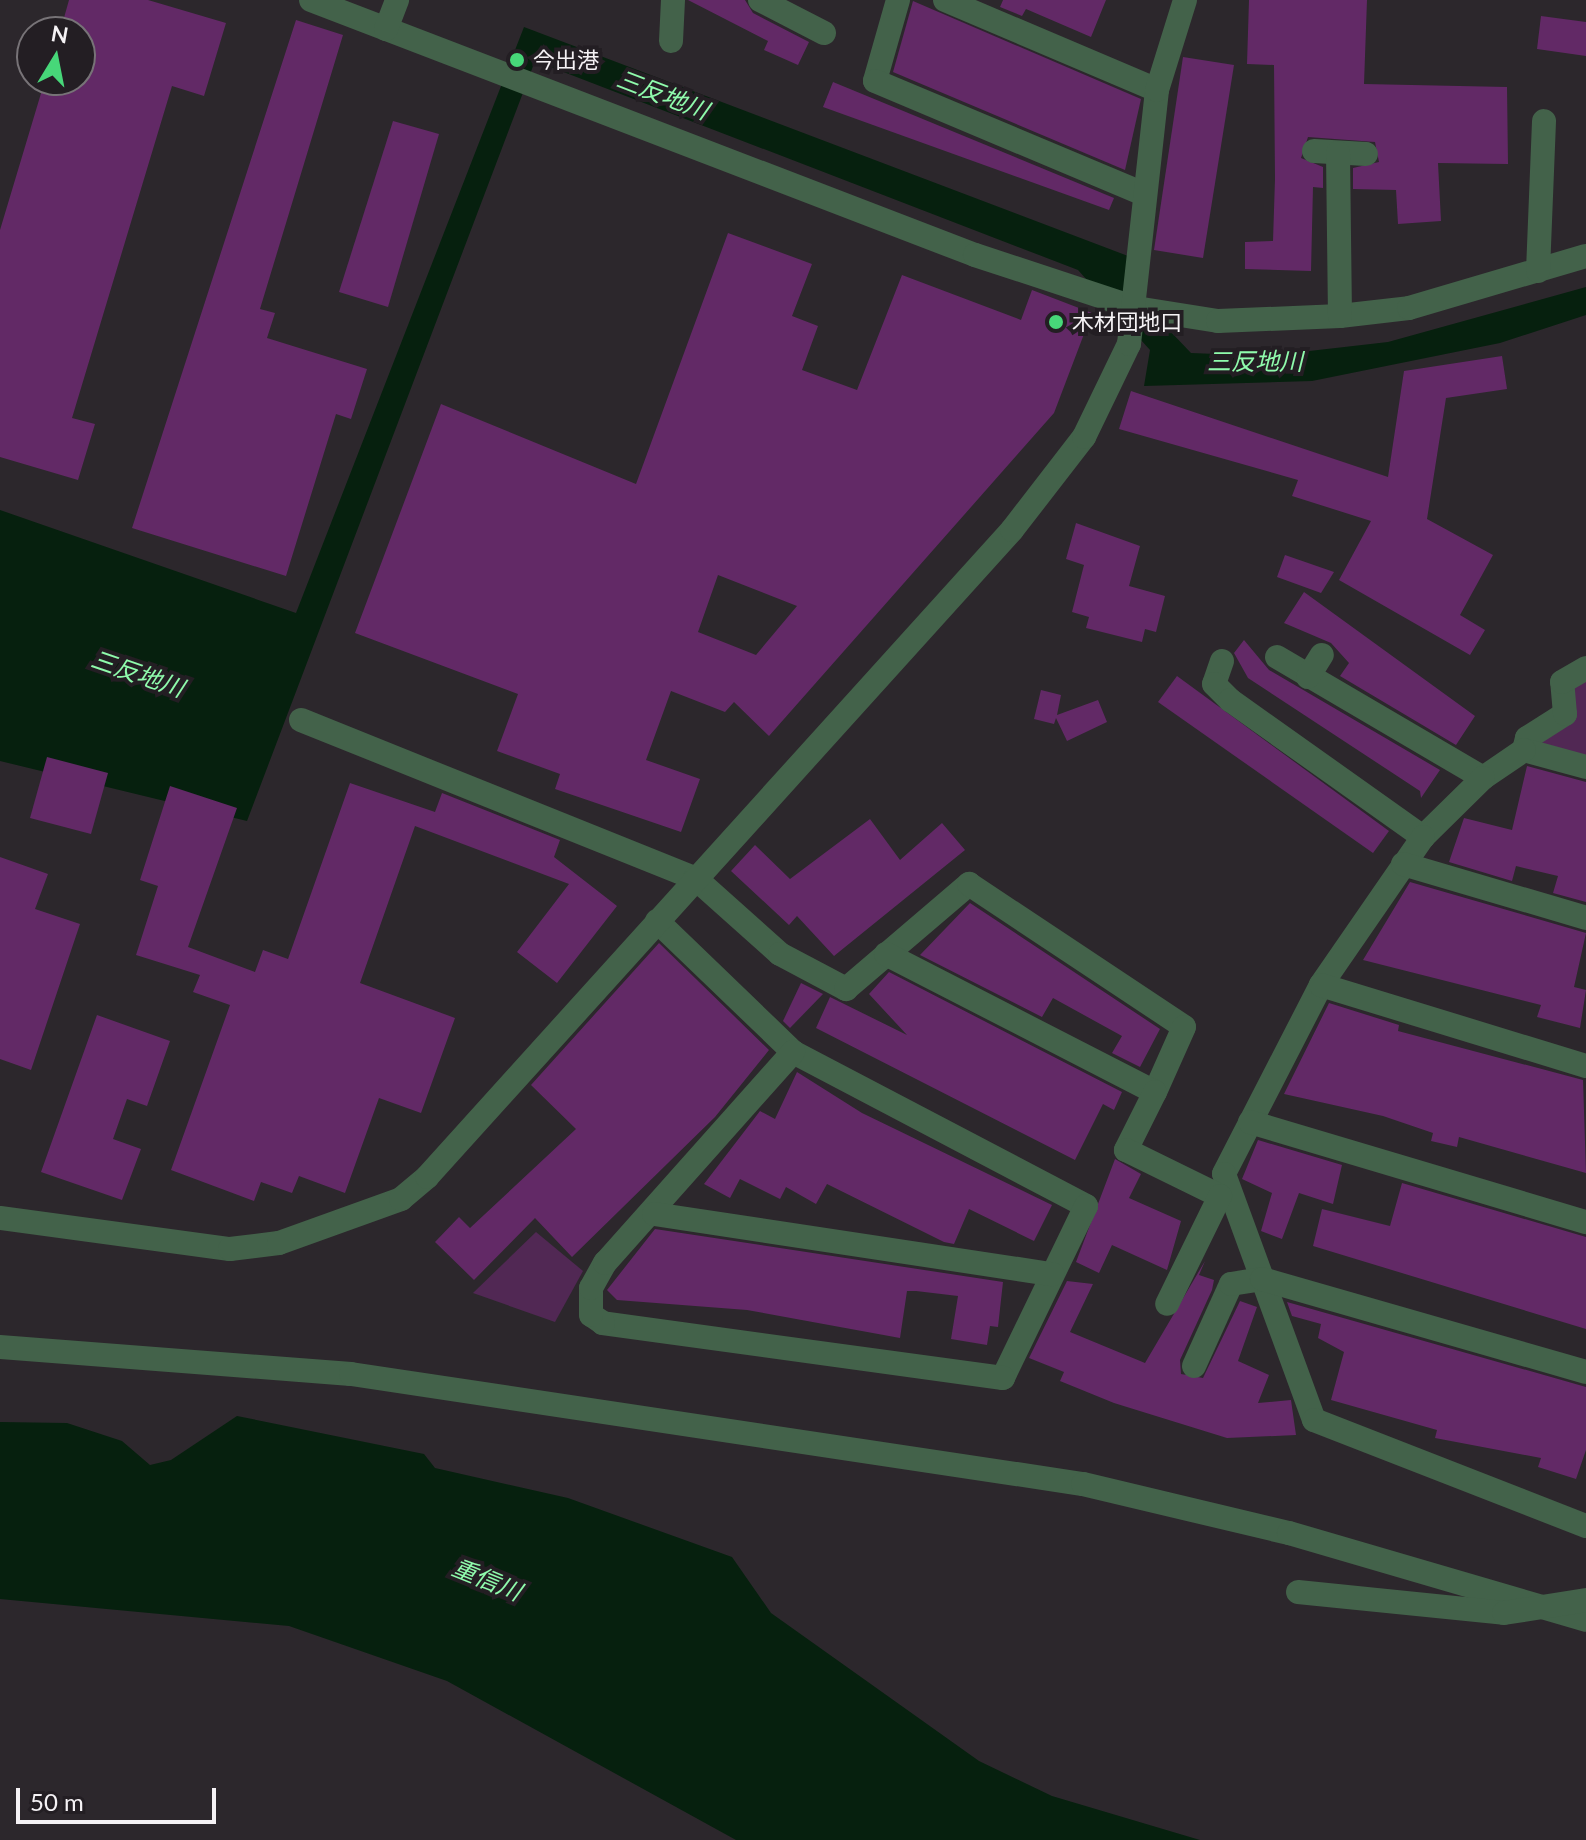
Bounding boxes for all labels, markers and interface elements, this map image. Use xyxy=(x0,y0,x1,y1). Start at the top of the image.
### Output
north arrow xyxy=(16,16,96,96)
text: N xyxy=(49,19,71,49)
place label: 今出港 xyxy=(533,47,599,73)
marker: 今出港 xyxy=(508,51,526,69)
water label: 三反地川 xyxy=(613,63,713,125)
place label: 木材団地口 xyxy=(1072,309,1182,335)
marker: 木材団地口 xyxy=(1047,313,1065,331)
water label: 三反地川 xyxy=(1207,347,1303,375)
water label: 三反地川 xyxy=(88,644,188,702)
water label: 重信川 xyxy=(448,1552,526,1606)
scale bar xyxy=(20,1772,220,1822)
text: 50 m xyxy=(30,1787,84,1816)

